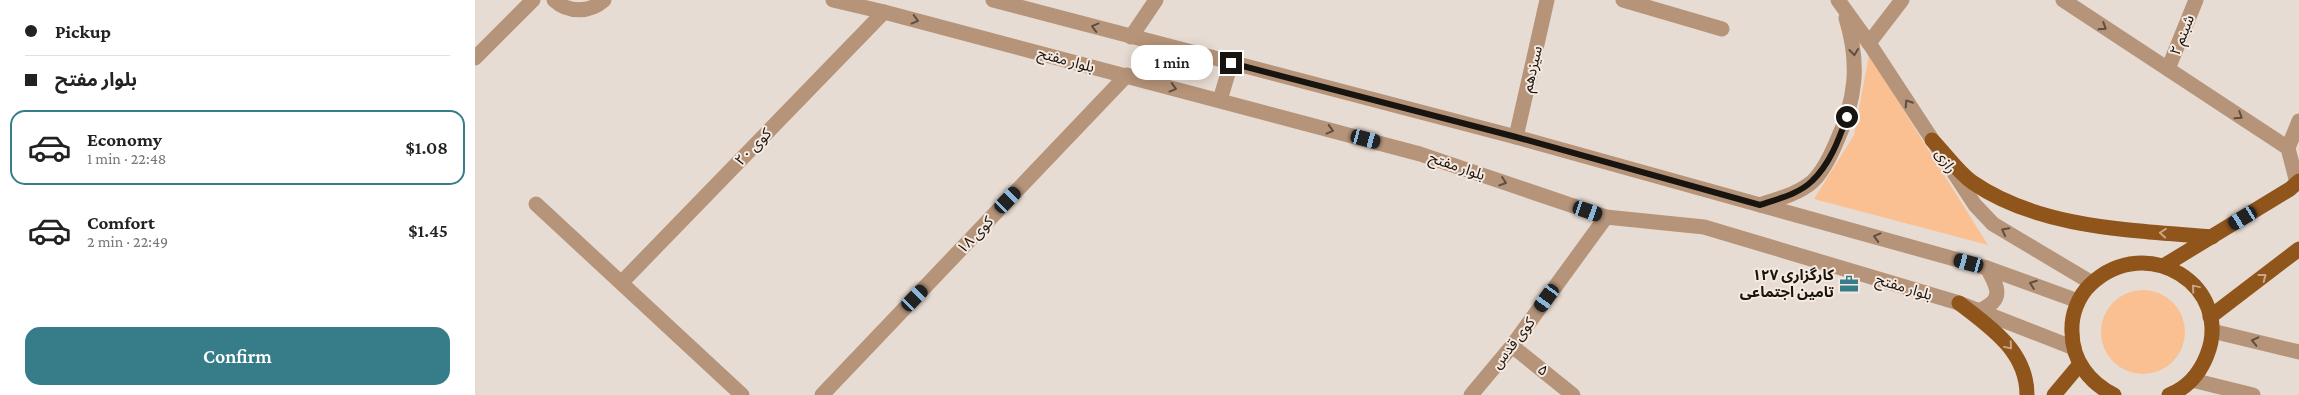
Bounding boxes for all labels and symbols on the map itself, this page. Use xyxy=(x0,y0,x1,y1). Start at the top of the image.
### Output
street label: شبنم ۲ xyxy=(2167,12,2200,59)
one-way arrow xyxy=(910,14,918,24)
one-way arrow xyxy=(2098,21,2107,30)
one-way arrow xyxy=(1091,22,1100,33)
street label: سیزدهم xyxy=(1519,44,1548,94)
street label: بلوار مفتح xyxy=(1035,45,1096,79)
callout: 1 min xyxy=(1131,46,1213,80)
one-way arrow xyxy=(1848,48,1859,56)
route end xyxy=(1220,52,1242,74)
one-way arrow xyxy=(1169,82,1178,93)
one-way arrow xyxy=(1905,99,1914,108)
route start xyxy=(1836,106,1858,128)
one-way arrow xyxy=(2234,110,2243,119)
one-way arrow xyxy=(1326,124,1335,135)
street label: کوی ۲۰ xyxy=(732,125,776,169)
car xyxy=(1349,128,1382,150)
street label: رازی xyxy=(1931,146,1960,177)
street label: بلوار مفتح xyxy=(1426,149,1487,187)
one-way arrow xyxy=(1498,176,1506,186)
car xyxy=(992,184,1023,216)
car xyxy=(1571,199,1604,223)
car xyxy=(2226,204,2259,232)
street label: کوی ۱۸ xyxy=(954,213,998,257)
one-way arrow xyxy=(2002,227,2011,237)
one-way arrow xyxy=(2159,227,2167,238)
one-way arrow xyxy=(1874,233,1882,243)
car xyxy=(1952,252,1985,274)
place label: کارگزاری ۱۲۷ تامین اجتماعی xyxy=(1740,266,1835,301)
street label: بلوار مفتح xyxy=(1873,271,1934,307)
office icon: کارگزاری ۱۲۷ تامین اجتماعی xyxy=(1838,273,1860,295)
one-way arrow xyxy=(2257,274,2267,283)
one-way arrow xyxy=(2029,280,2037,290)
car xyxy=(1532,281,1561,315)
car xyxy=(899,282,930,314)
one-way arrow xyxy=(2191,284,2200,293)
street label: کوی قدس xyxy=(1488,314,1539,372)
one-way arrow xyxy=(2251,336,2260,347)
one-way arrow xyxy=(2004,341,2013,350)
street label: ۵ xyxy=(1535,361,1551,379)

